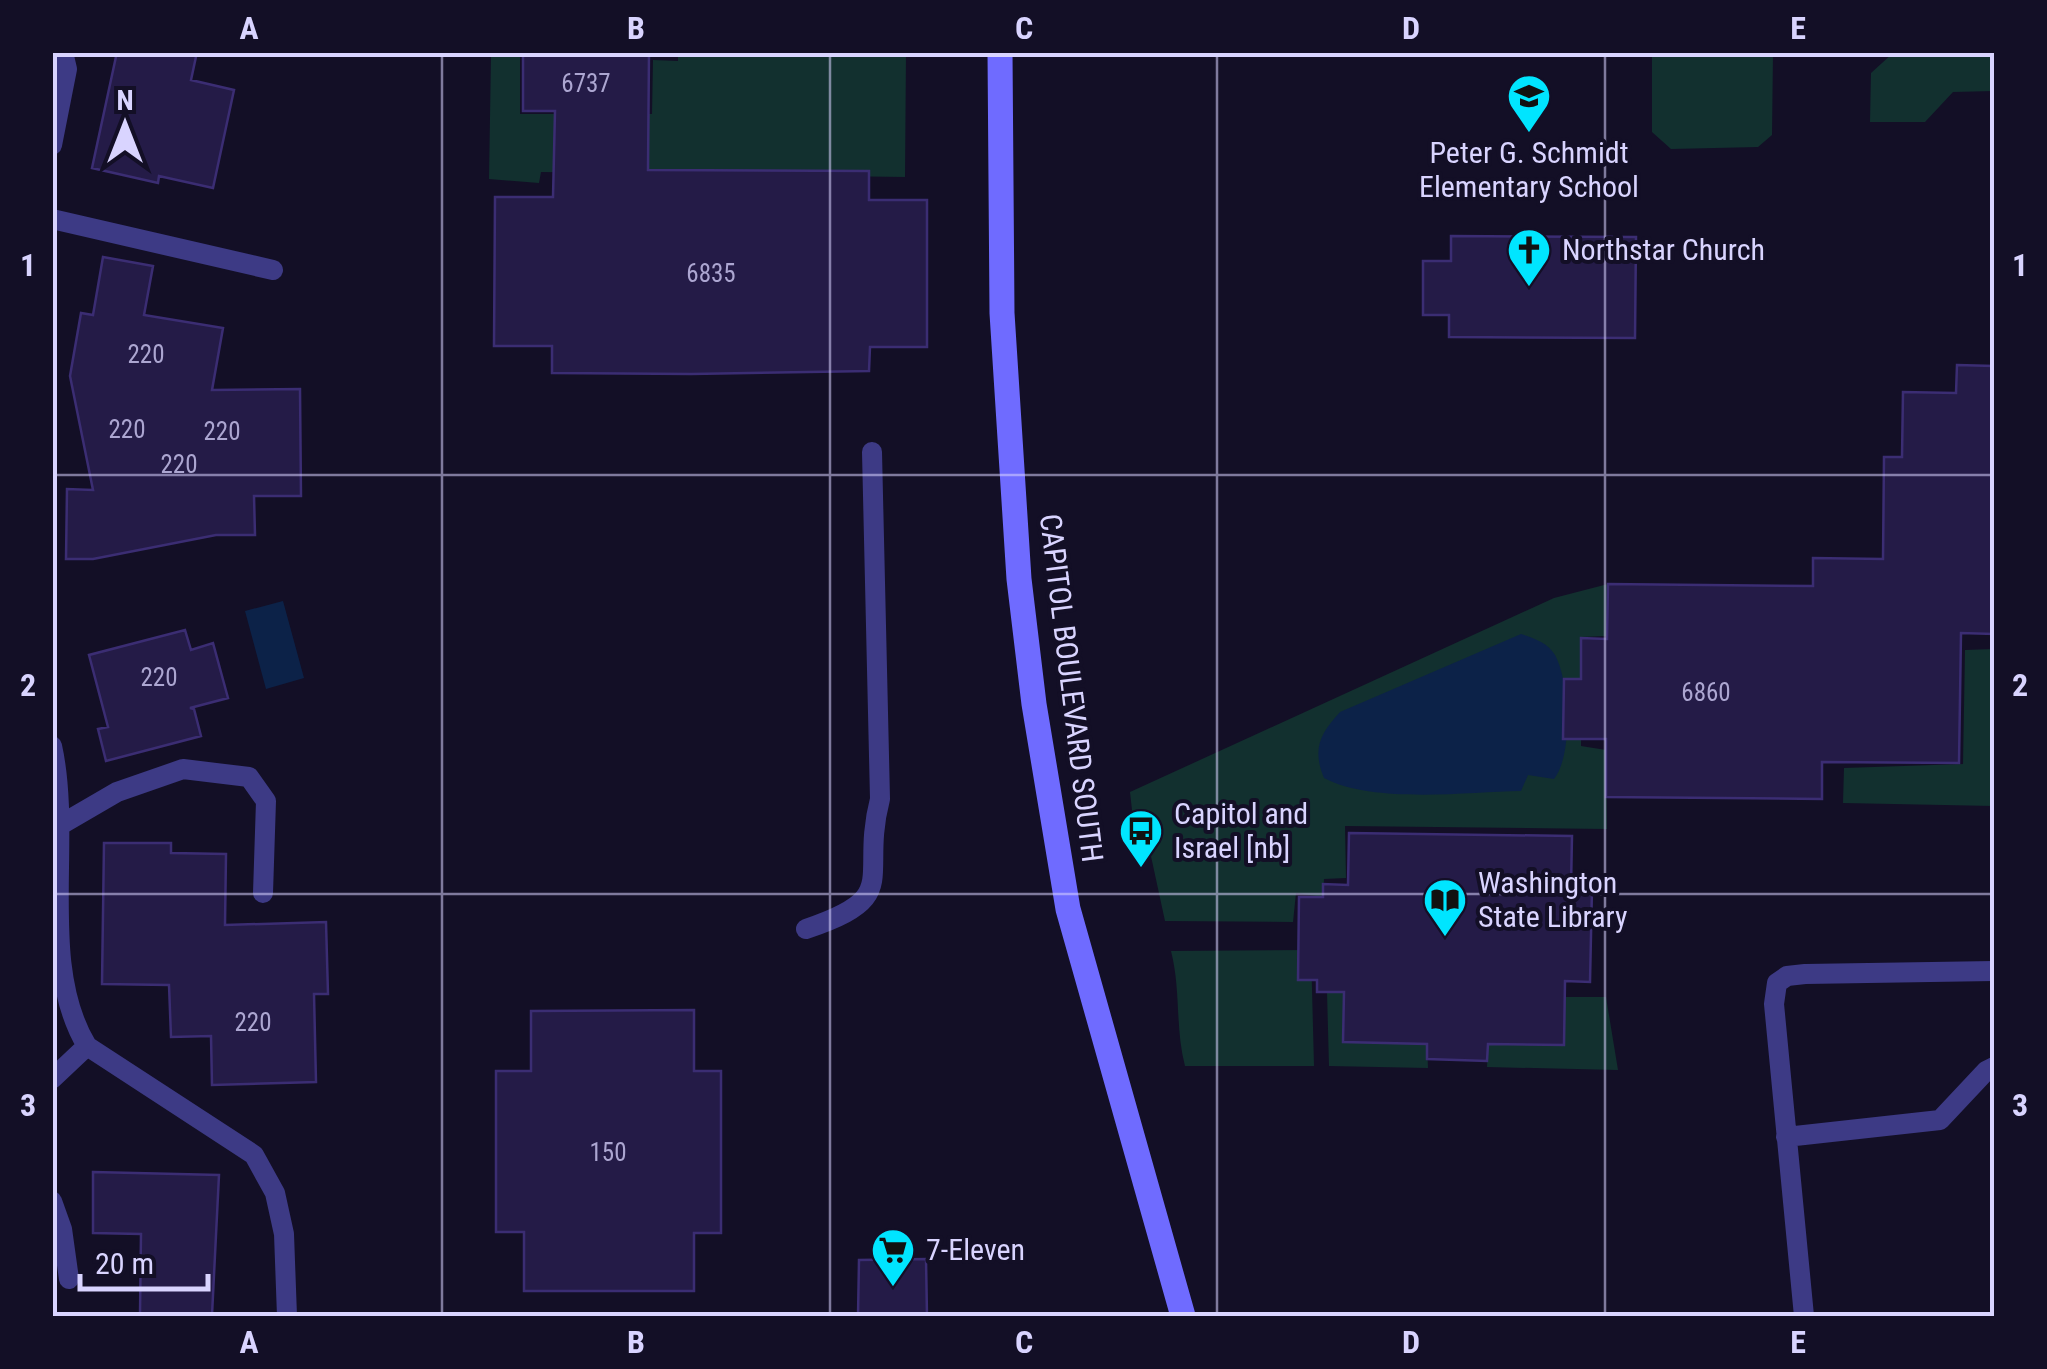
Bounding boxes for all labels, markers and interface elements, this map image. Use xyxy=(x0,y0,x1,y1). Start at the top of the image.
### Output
text: A xyxy=(239,9,259,47)
text: B xyxy=(627,9,645,47)
text: C xyxy=(1015,9,1033,47)
text: D xyxy=(1402,9,1420,47)
text: E xyxy=(1790,9,1806,47)
house number: 6737 xyxy=(561,69,611,98)
school or university icon: Peter G. Schmidt Elementary School xyxy=(1506,73,1552,134)
north arrow xyxy=(75,75,175,175)
text: N xyxy=(116,84,134,117)
place label: Peter G. Schmidt Elementary School xyxy=(1419,135,1639,204)
church icon: Northstar Church xyxy=(1506,227,1552,288)
place label: Northstar Church xyxy=(1562,232,1765,267)
text: 1 xyxy=(20,246,36,284)
text: 1 xyxy=(2012,246,2028,284)
house number: 6835 xyxy=(686,259,736,288)
house number: 220 xyxy=(127,340,165,369)
house number: 220 xyxy=(108,415,146,444)
house number: 220 xyxy=(203,417,241,446)
house number: 220 xyxy=(160,450,198,479)
street label: CAPITOL BOULEVARD SOUTH xyxy=(1033,512,1110,864)
house number: 220 xyxy=(140,663,178,692)
text: 2 xyxy=(20,666,36,704)
text: 2 xyxy=(2012,666,2028,704)
house number: 6860 xyxy=(1681,678,1731,707)
place label: Capitol and Israel [nb] xyxy=(1174,796,1308,865)
bus stop icon: Capitol and Israel [nb] xyxy=(1118,808,1164,869)
place label: Washington State Library xyxy=(1478,865,1627,934)
library icon: Washington State Library xyxy=(1422,877,1468,938)
house number: 220 xyxy=(234,1008,272,1037)
text: 3 xyxy=(20,1086,36,1124)
text: 3 xyxy=(2012,1086,2028,1124)
house number: 150 xyxy=(589,1138,627,1167)
supermarket icon: 7-Eleven xyxy=(870,1227,916,1288)
scale bar xyxy=(80,1229,208,1291)
place label: 7-Eleven xyxy=(926,1232,1025,1267)
text: 20 m xyxy=(95,1246,154,1281)
text: A xyxy=(239,1323,259,1361)
text: B xyxy=(627,1323,645,1361)
text: C xyxy=(1015,1323,1033,1361)
text: D xyxy=(1402,1323,1420,1361)
text: E xyxy=(1790,1323,1806,1361)

